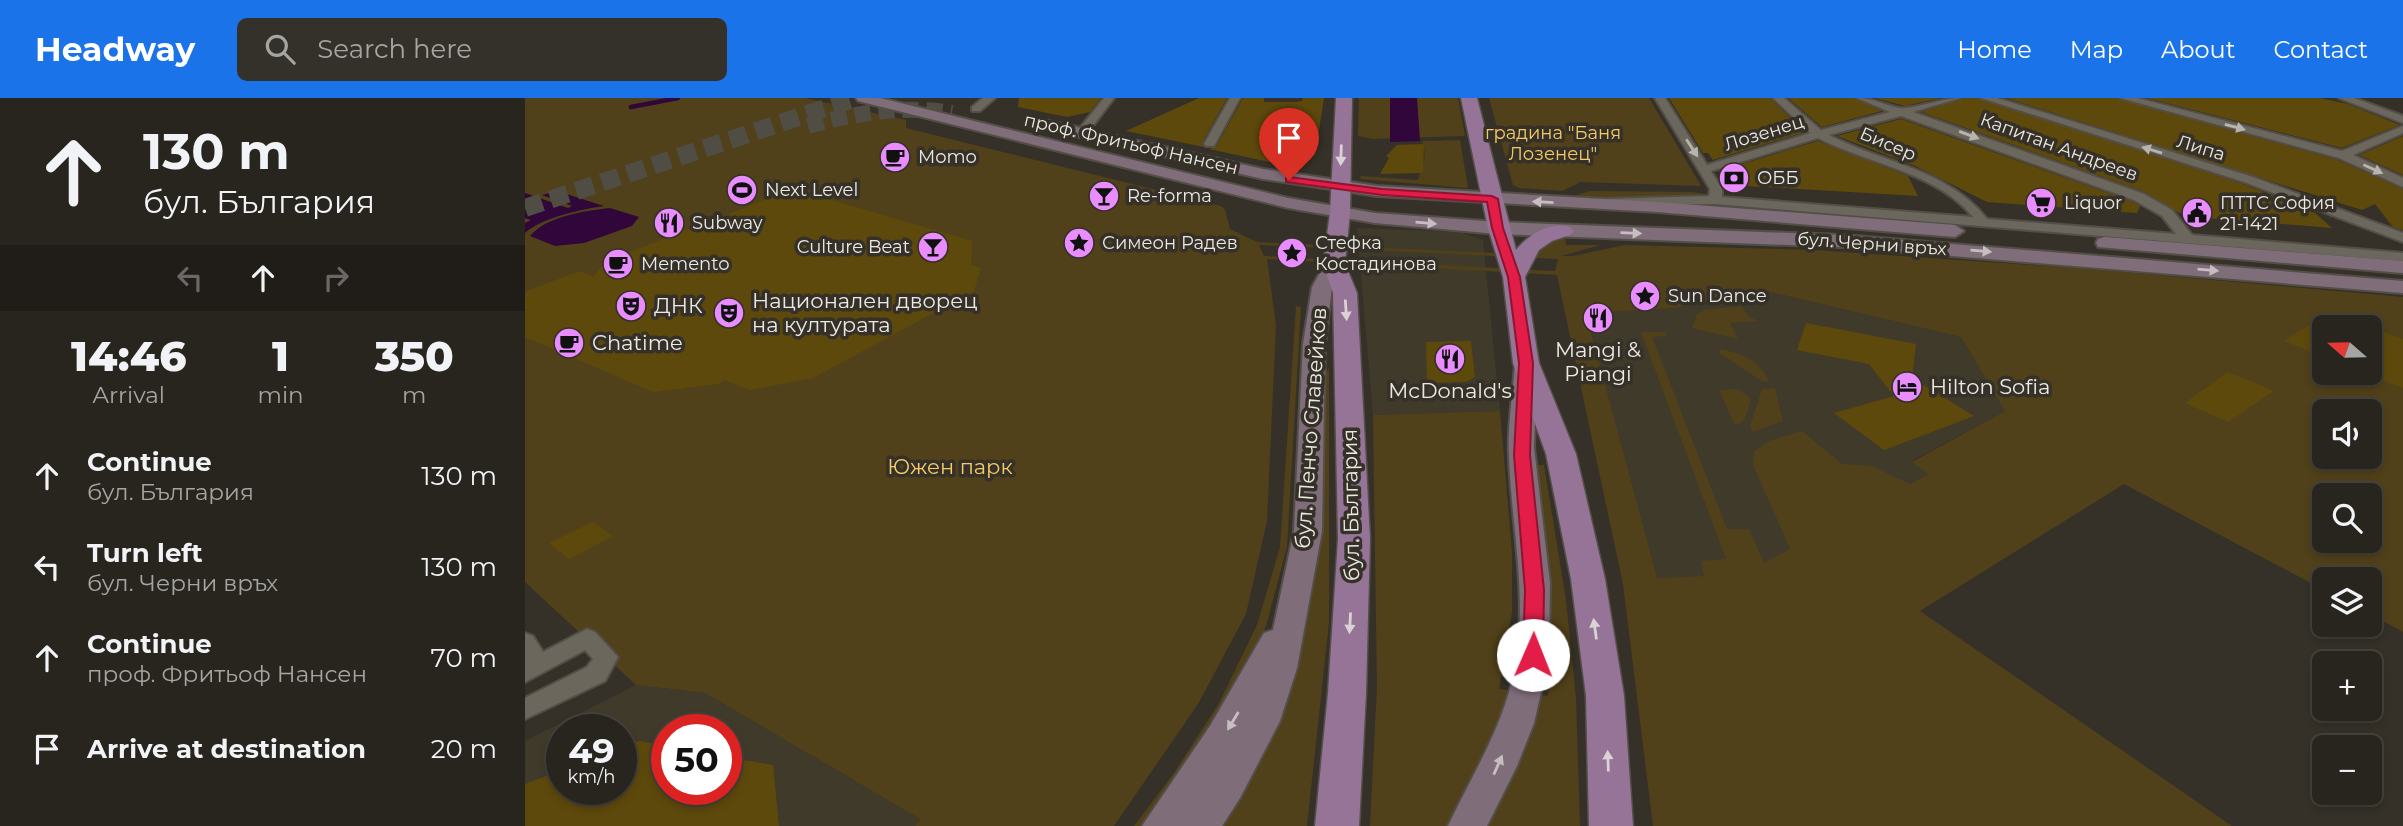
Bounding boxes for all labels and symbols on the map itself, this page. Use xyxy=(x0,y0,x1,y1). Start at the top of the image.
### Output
pin xyxy=(1259,108,1319,180)
street label: Капитан Андреев xyxy=(1977,108,2141,186)
street label: проф. Фритьоф Нансен xyxy=(1022,109,1240,179)
street label: Лозенец xyxy=(1722,111,1806,155)
park label: градина "Баня Лозенец" xyxy=(1485,122,1621,165)
street label: Бисер xyxy=(1857,122,1919,166)
one-way arrow xyxy=(2225,123,2246,133)
one-way arrow xyxy=(1958,130,1979,141)
street label: Липа xyxy=(2174,130,2228,166)
one-way arrow xyxy=(1685,138,1698,157)
cafe icon: Momo xyxy=(878,140,912,174)
one-way arrow xyxy=(1336,144,1347,166)
one-way arrow xyxy=(2141,145,2162,155)
place label: Momo xyxy=(918,146,977,168)
bank icon: ОББ xyxy=(1717,161,1751,195)
one-way arrow xyxy=(2363,163,2383,175)
place label: ОББ xyxy=(1757,167,1798,189)
sports icon: Next Level xyxy=(725,173,759,207)
place label: Next Level xyxy=(765,179,858,201)
bar icon: Re-forma xyxy=(1087,179,1121,213)
place label: Re-forma xyxy=(1127,185,1212,207)
supermarket icon: Liquor xyxy=(2024,186,2058,220)
place label: Liquor xyxy=(2064,192,2122,214)
place label: ПТТС София 21-1421 xyxy=(2220,192,2335,235)
one-way arrow xyxy=(1532,196,1554,207)
public building icon: ПТТС София 21-1421 xyxy=(2180,196,2214,230)
restaurant icon: Subway xyxy=(652,206,686,240)
place label: Subway xyxy=(692,212,763,234)
one-way arrow xyxy=(1416,218,1438,229)
place icon: Симеон Радев xyxy=(1062,226,1096,260)
one-way arrow xyxy=(1621,227,1643,238)
street label: бул. Черни връх xyxy=(1797,228,1948,260)
bar icon: Culture Beat xyxy=(916,230,950,264)
place label: Симеон Радев xyxy=(1102,232,1238,254)
place label: Стефка Костадинова xyxy=(1315,232,1437,275)
place label: Culture Beat xyxy=(797,236,910,258)
place icon: Стефка Костадинова xyxy=(1275,236,1309,270)
one-way arrow xyxy=(1970,246,1992,257)
cafe icon: Memento xyxy=(601,247,635,281)
place label: Memento xyxy=(641,253,729,275)
one-way arrow xyxy=(2197,265,2219,276)
place icon: Sun Dance xyxy=(1628,279,1662,313)
place label: Sun Dance xyxy=(1668,285,1767,307)
place label: Национален дворец на културата xyxy=(752,288,978,337)
theatre icon: ДНК xyxy=(614,289,648,323)
place label: ДНК xyxy=(654,293,703,318)
theatre icon: Национален дворец на културата xyxy=(712,296,746,330)
one-way arrow xyxy=(1341,300,1352,322)
restaurant icon: Mangi & Piangi xyxy=(1581,301,1615,335)
street label: бул. Пенчо Славейков xyxy=(1290,306,1331,550)
north arrow xyxy=(2312,315,2382,385)
cafe icon: Chatime xyxy=(552,326,586,360)
place label: Chatime xyxy=(592,330,683,355)
place label: Mangi & Piangi xyxy=(1555,337,1641,386)
restaurant icon: McDonald's xyxy=(1433,342,1467,376)
hotel icon: Hilton Sofia xyxy=(1890,370,1924,404)
place label: Hilton Sofia xyxy=(1930,374,2050,399)
place label: McDonald's xyxy=(1388,378,1512,403)
street label: бул. България xyxy=(1337,429,1364,581)
park label: Южен парк xyxy=(887,454,1013,479)
one-way arrow xyxy=(1345,612,1356,634)
position arrow xyxy=(1496,618,1570,692)
one-way arrow xyxy=(1589,618,1600,640)
one-way arrow xyxy=(1226,712,1239,731)
speed limit sign: 50 xyxy=(651,714,742,805)
one-way arrow xyxy=(1602,750,1613,772)
one-way arrow xyxy=(1492,755,1504,775)

